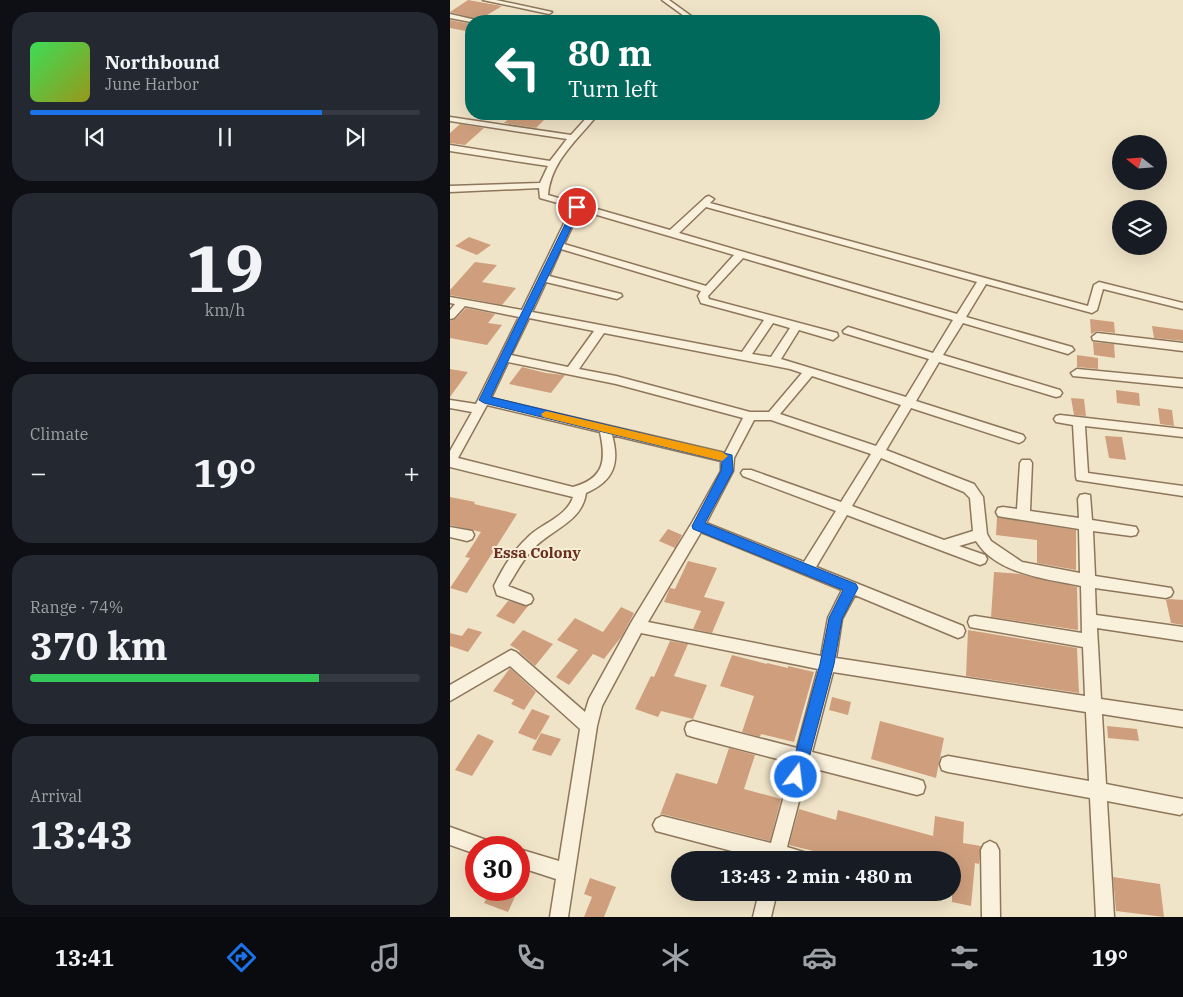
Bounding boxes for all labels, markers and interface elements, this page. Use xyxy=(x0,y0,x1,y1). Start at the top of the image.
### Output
text: 80 m xyxy=(568,30,652,76)
icon: left xyxy=(485,35,550,100)
text: Northbound xyxy=(105,50,220,74)
text: June Harbor xyxy=(105,74,199,94)
text: Turn left xyxy=(568,74,658,103)
icon: previous xyxy=(81,123,109,151)
icon: pause xyxy=(211,123,239,151)
icon: next xyxy=(341,123,369,151)
north arrow xyxy=(1112,135,1168,190)
map controls xyxy=(1112,135,1167,255)
pin xyxy=(556,186,598,228)
icon: arrive xyxy=(563,193,591,221)
button: layers xyxy=(1112,200,1167,255)
text: 19 xyxy=(186,225,264,310)
text: km/h xyxy=(205,300,245,320)
text: Climate xyxy=(30,424,88,444)
text: 19° xyxy=(193,448,257,497)
text: − xyxy=(30,454,47,491)
text: + xyxy=(403,454,420,491)
district label: Essa Colony xyxy=(493,543,581,562)
text: Range · 74% xyxy=(30,597,123,617)
text: 370 km xyxy=(30,621,168,670)
position arrow xyxy=(769,750,821,802)
text: Arrival xyxy=(30,786,82,806)
text: 13:43 xyxy=(30,810,133,859)
speed limit sign: 30 xyxy=(465,836,530,901)
text: 13:43 · 2 min · 480 m xyxy=(720,864,912,888)
icon: directions xyxy=(224,940,259,975)
icon: music xyxy=(368,940,403,975)
icon: phone xyxy=(513,940,548,975)
icon: climate xyxy=(658,940,693,975)
icon: car xyxy=(802,940,837,975)
icon: filters xyxy=(947,940,982,975)
text: 13:41 xyxy=(55,943,114,972)
text: 19° xyxy=(1091,943,1128,972)

